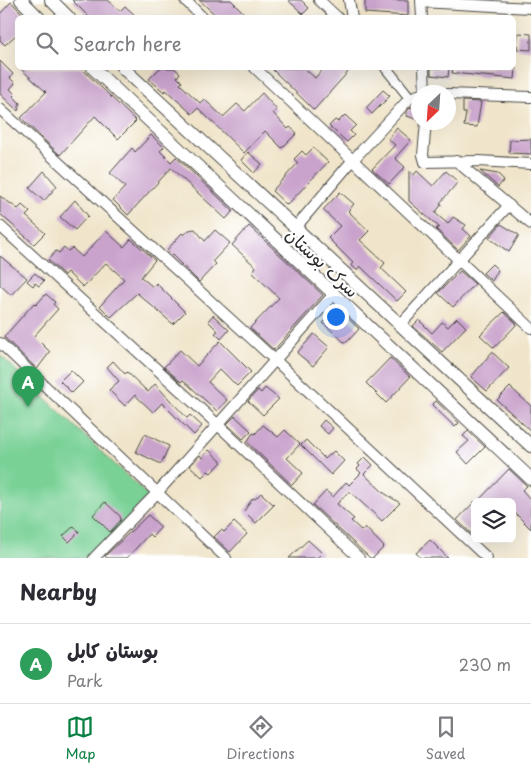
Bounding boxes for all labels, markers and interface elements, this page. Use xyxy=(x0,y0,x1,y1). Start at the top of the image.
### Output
search box xyxy=(15,15,516,70)
icon: search xyxy=(33,29,61,57)
text: Search here xyxy=(73,29,182,57)
north arrow xyxy=(411,85,456,130)
street label: سرک بوستان xyxy=(280,221,366,303)
your location xyxy=(323,304,349,330)
pin: A xyxy=(12,366,44,407)
map controls xyxy=(471,498,516,543)
button: layers xyxy=(471,498,516,543)
text: Nearby xyxy=(20,575,97,607)
text: بوستان کابل xyxy=(67,636,158,664)
text: A xyxy=(30,652,42,676)
text: 230 m xyxy=(459,652,511,676)
text: Park xyxy=(67,668,103,692)
tab: Map xyxy=(66,713,95,764)
tab: Directions xyxy=(227,713,295,764)
tab: Saved xyxy=(426,713,465,764)

